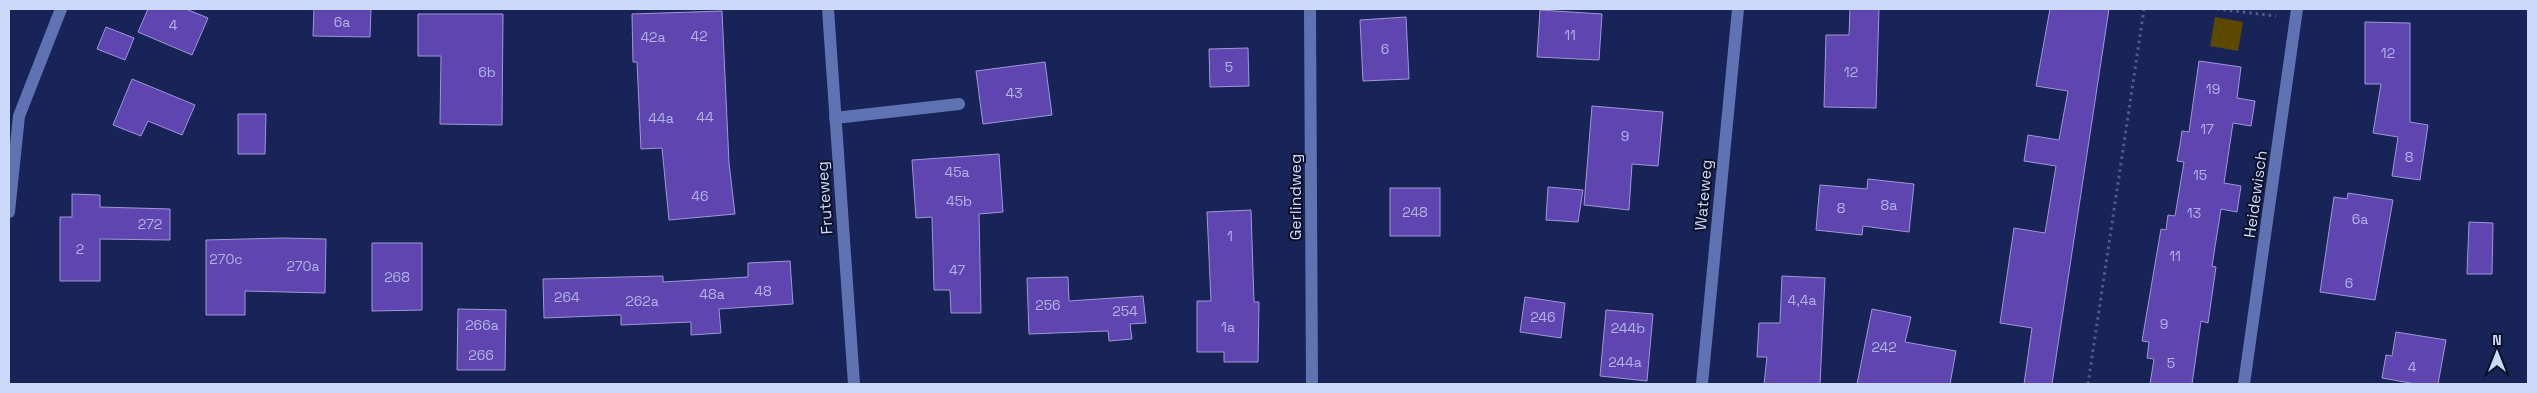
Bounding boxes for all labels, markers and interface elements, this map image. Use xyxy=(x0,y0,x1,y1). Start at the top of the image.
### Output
house number: 6a xyxy=(334,13,350,31)
house number: 4 xyxy=(169,16,178,34)
house number: 11 xyxy=(1564,26,1576,44)
house number: 42 xyxy=(690,27,708,45)
house number: 42a xyxy=(640,28,666,46)
house number: 6 xyxy=(1381,40,1389,58)
house number: 12 xyxy=(2381,44,2395,62)
house number: 5 xyxy=(1225,58,1233,76)
house number: 6b xyxy=(478,63,496,81)
house number: 12 xyxy=(1844,63,1858,81)
house number: 19 xyxy=(2206,80,2220,98)
house number: 43 xyxy=(1005,84,1023,102)
house number: 44 xyxy=(696,108,714,126)
house number: 44a xyxy=(648,109,674,127)
house number: 17 xyxy=(2200,120,2214,138)
house number: 9 xyxy=(1621,127,1629,145)
house number: 8 xyxy=(2405,148,2414,166)
street label: Heidewisch xyxy=(2239,149,2272,239)
street label: Gerlindweg xyxy=(1285,154,1306,240)
street label: Wateweg xyxy=(1690,159,1717,231)
street label: Fruteweg xyxy=(811,161,838,235)
house number: 45a xyxy=(944,163,970,181)
house number: 15 xyxy=(2193,166,2207,184)
house number: 46 xyxy=(691,187,709,205)
house number: 45b xyxy=(946,192,972,210)
house number: 8a xyxy=(1881,196,1897,214)
house number: 8 xyxy=(1837,199,1846,217)
house number: 248 xyxy=(1402,203,1428,221)
house number: 13 xyxy=(2187,204,2201,222)
house number: 6a xyxy=(2352,210,2368,228)
house number: 272 xyxy=(138,215,162,233)
house number: 1 xyxy=(1227,227,1233,245)
house number: 2 xyxy=(76,240,84,258)
house number: 11 xyxy=(2169,247,2181,265)
house number: 270c xyxy=(209,250,243,268)
house number: 270a xyxy=(286,257,320,275)
house number: 47 xyxy=(949,261,965,279)
house number: 268 xyxy=(384,268,410,286)
house number: 6 xyxy=(2345,274,2353,292)
house number: 48 xyxy=(754,282,772,300)
house number: 48a xyxy=(699,285,725,303)
house number: 264 xyxy=(554,288,580,306)
house number: 4,4a xyxy=(1787,291,1817,309)
house number: 262a xyxy=(625,292,659,310)
house number: 256 xyxy=(1035,296,1061,314)
house number: 254 xyxy=(1112,302,1138,320)
house number: 246 xyxy=(1530,308,1556,326)
house number: 9 xyxy=(2160,315,2168,333)
house number: 266a xyxy=(465,316,499,334)
house number: 1a xyxy=(1221,318,1235,336)
house number: 244b xyxy=(1611,319,1645,337)
north arrow xyxy=(2472,328,2522,378)
text: N xyxy=(2492,331,2502,349)
house number: 242 xyxy=(1871,338,1897,356)
house number: 266 xyxy=(468,346,494,364)
house number: 244a xyxy=(1608,353,1642,371)
house number: 5 xyxy=(2167,354,2175,372)
house number: 4 xyxy=(2408,358,2417,376)

